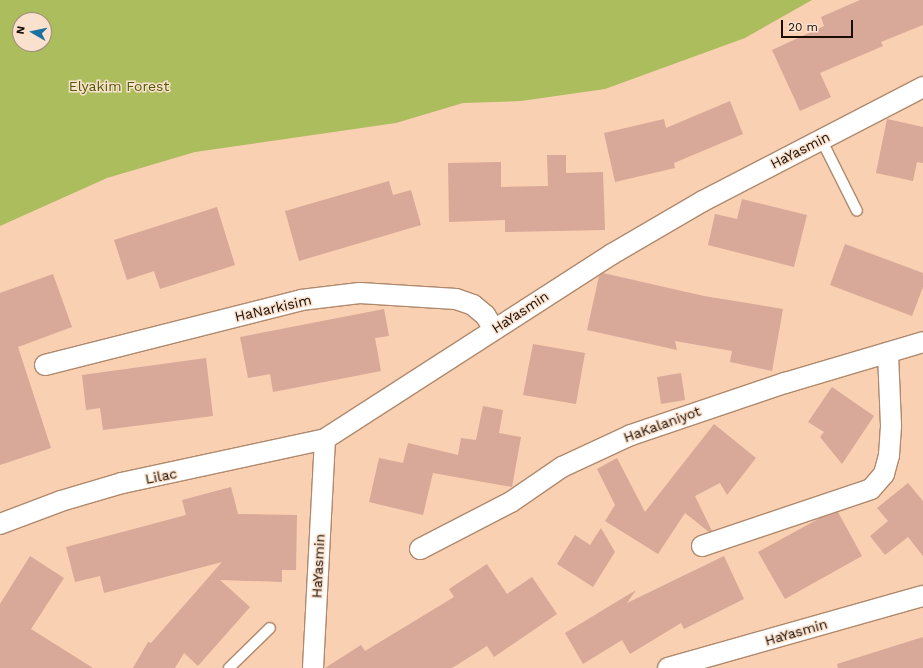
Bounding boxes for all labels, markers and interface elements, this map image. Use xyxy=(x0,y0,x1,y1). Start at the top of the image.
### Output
north arrow xyxy=(12,12,52,52)
scale bar xyxy=(783,12,855,38)
text: 20 m xyxy=(788,20,818,34)
text: N xyxy=(14,25,28,35)
park label: Elyakim Forest xyxy=(69,78,169,94)
street label: HaYasmin xyxy=(767,128,833,172)
street label: HaYasmin xyxy=(488,287,552,337)
street label: HaNarkisim xyxy=(233,291,313,325)
street label: HaKalaniyot xyxy=(621,402,703,446)
street label: Lilac xyxy=(144,465,178,487)
street label: HaYasmin xyxy=(308,533,328,599)
street label: HaYasmin xyxy=(763,615,829,649)

